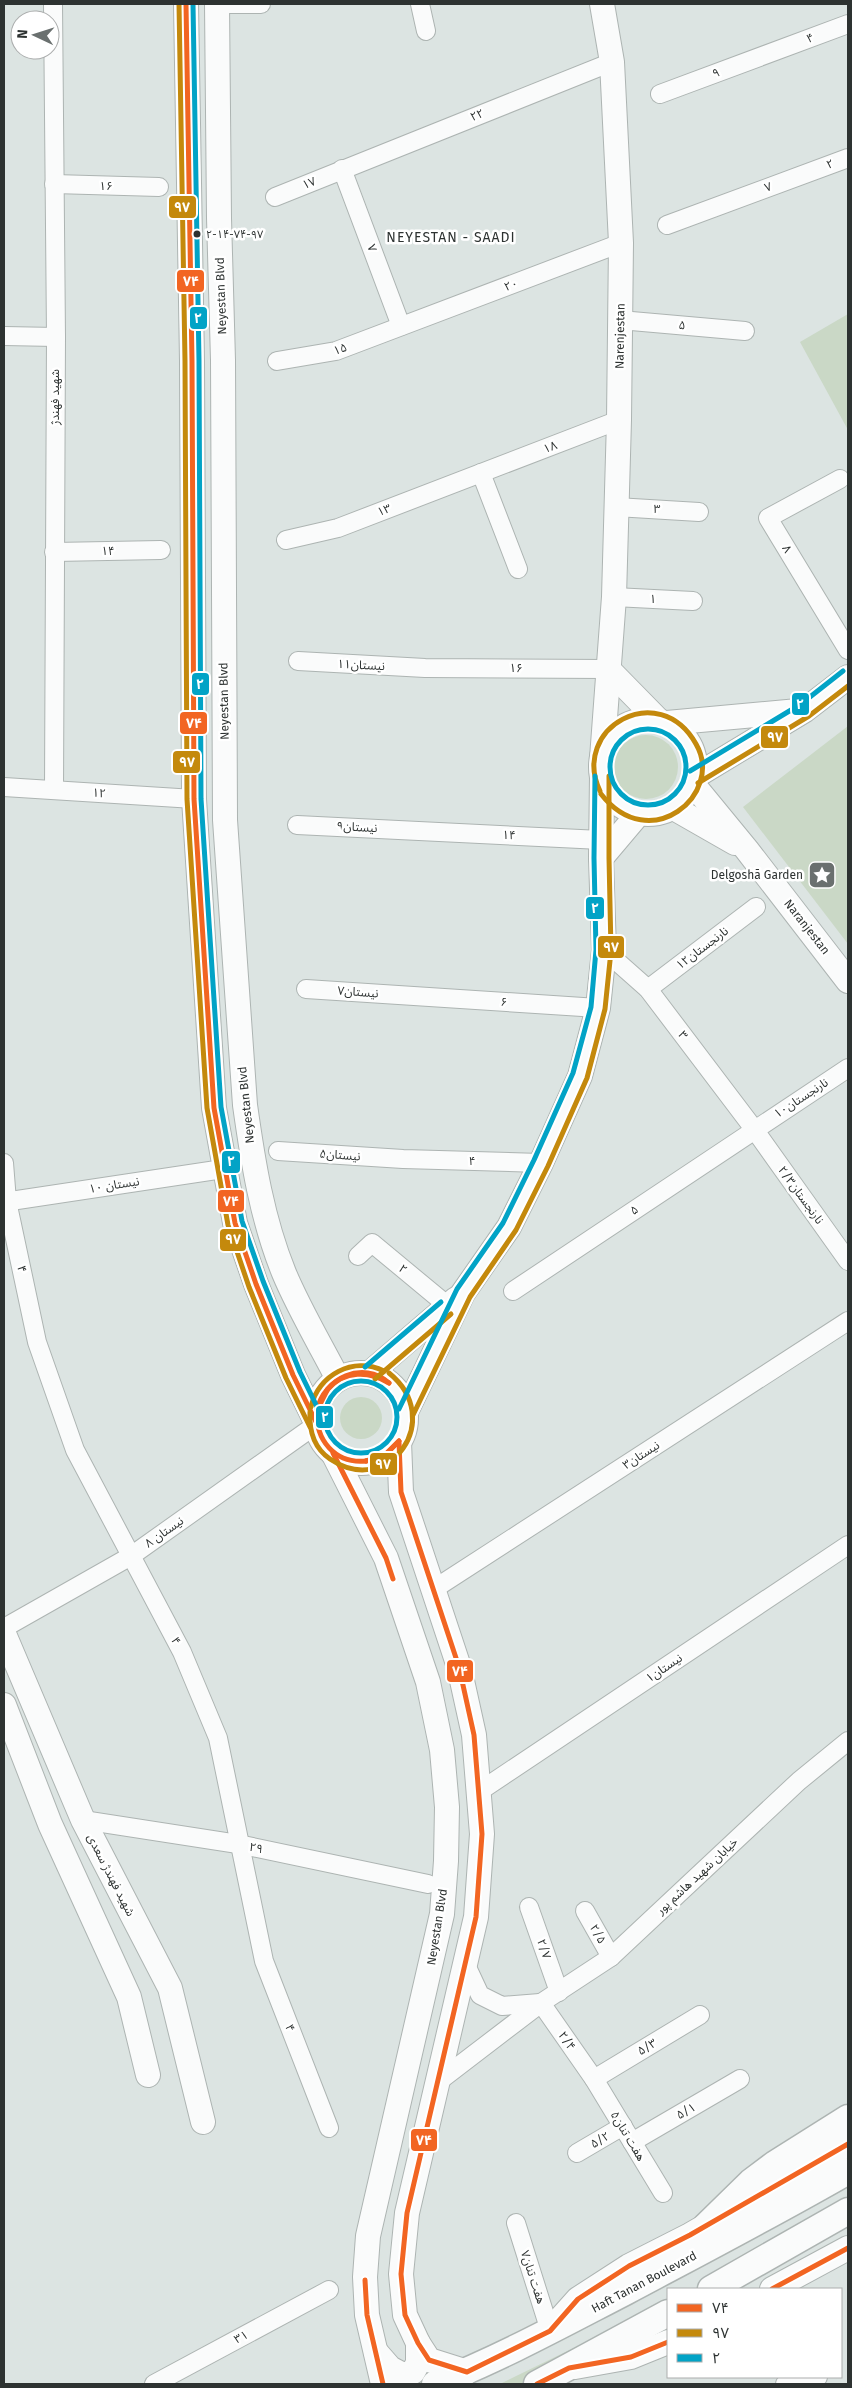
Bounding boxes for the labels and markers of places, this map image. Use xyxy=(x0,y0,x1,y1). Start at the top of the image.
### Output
place label: ۲-۱۴-۷۴-۹۷ xyxy=(206,228,264,241)
marker: ۲-۱۴-۷۴-۹۷ xyxy=(192,229,202,239)
place icon: Delgoshā Garden xyxy=(807,860,837,890)
place label: Delgoshā Garden xyxy=(711,868,803,882)

